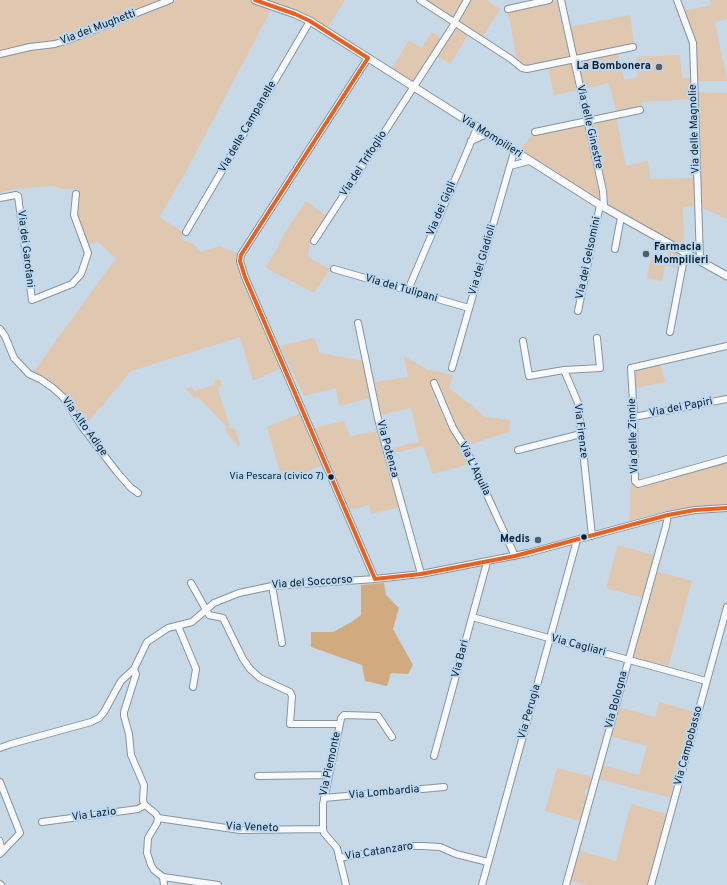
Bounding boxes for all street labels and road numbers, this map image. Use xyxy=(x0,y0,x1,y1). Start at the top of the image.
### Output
street label: Via dei Mughetti xyxy=(58,8,138,48)
street label: Via delle Campanelle xyxy=(216,79,280,175)
street label: Via delle Ginestre xyxy=(573,84,605,170)
street label: Via delle Magnolie xyxy=(687,84,703,174)
street label: Via Mompilieri xyxy=(458,113,524,161)
street label: Via del Trifoglio xyxy=(338,129,390,199)
street label: Via dei Gigli xyxy=(425,180,459,238)
street label: Via dei Garofani xyxy=(14,210,36,288)
street label: Via dei Gelsomini xyxy=(574,215,604,301)
street label: Via dei Gladioli xyxy=(467,223,499,297)
street label: Via dei Tulipani xyxy=(363,272,439,306)
street label: Via Alto Adige xyxy=(58,395,110,459)
street label: Via dei Papiri xyxy=(648,395,714,421)
street label: Via delle Zinnie xyxy=(626,398,642,474)
street label: Via Firenze xyxy=(570,403,590,459)
street label: Via Potenza xyxy=(373,419,401,479)
street label: Via L'Aquila xyxy=(455,440,493,498)
street label: Via del Soccorso xyxy=(271,574,353,592)
street label: Via Cagliari xyxy=(549,632,607,660)
street label: Via Bari xyxy=(450,639,472,679)
street label: Via Bologna xyxy=(603,670,631,730)
street label: Via Perugia xyxy=(516,683,544,741)
street label: Via Campobasso xyxy=(672,705,706,787)
street label: Via Piemonte xyxy=(318,731,344,797)
street label: Via Lombardia xyxy=(348,783,420,803)
street label: Via Lazio xyxy=(71,805,117,825)
street label: Via Veneto xyxy=(225,820,279,836)
street label: Via Catanzaro xyxy=(344,840,414,864)

